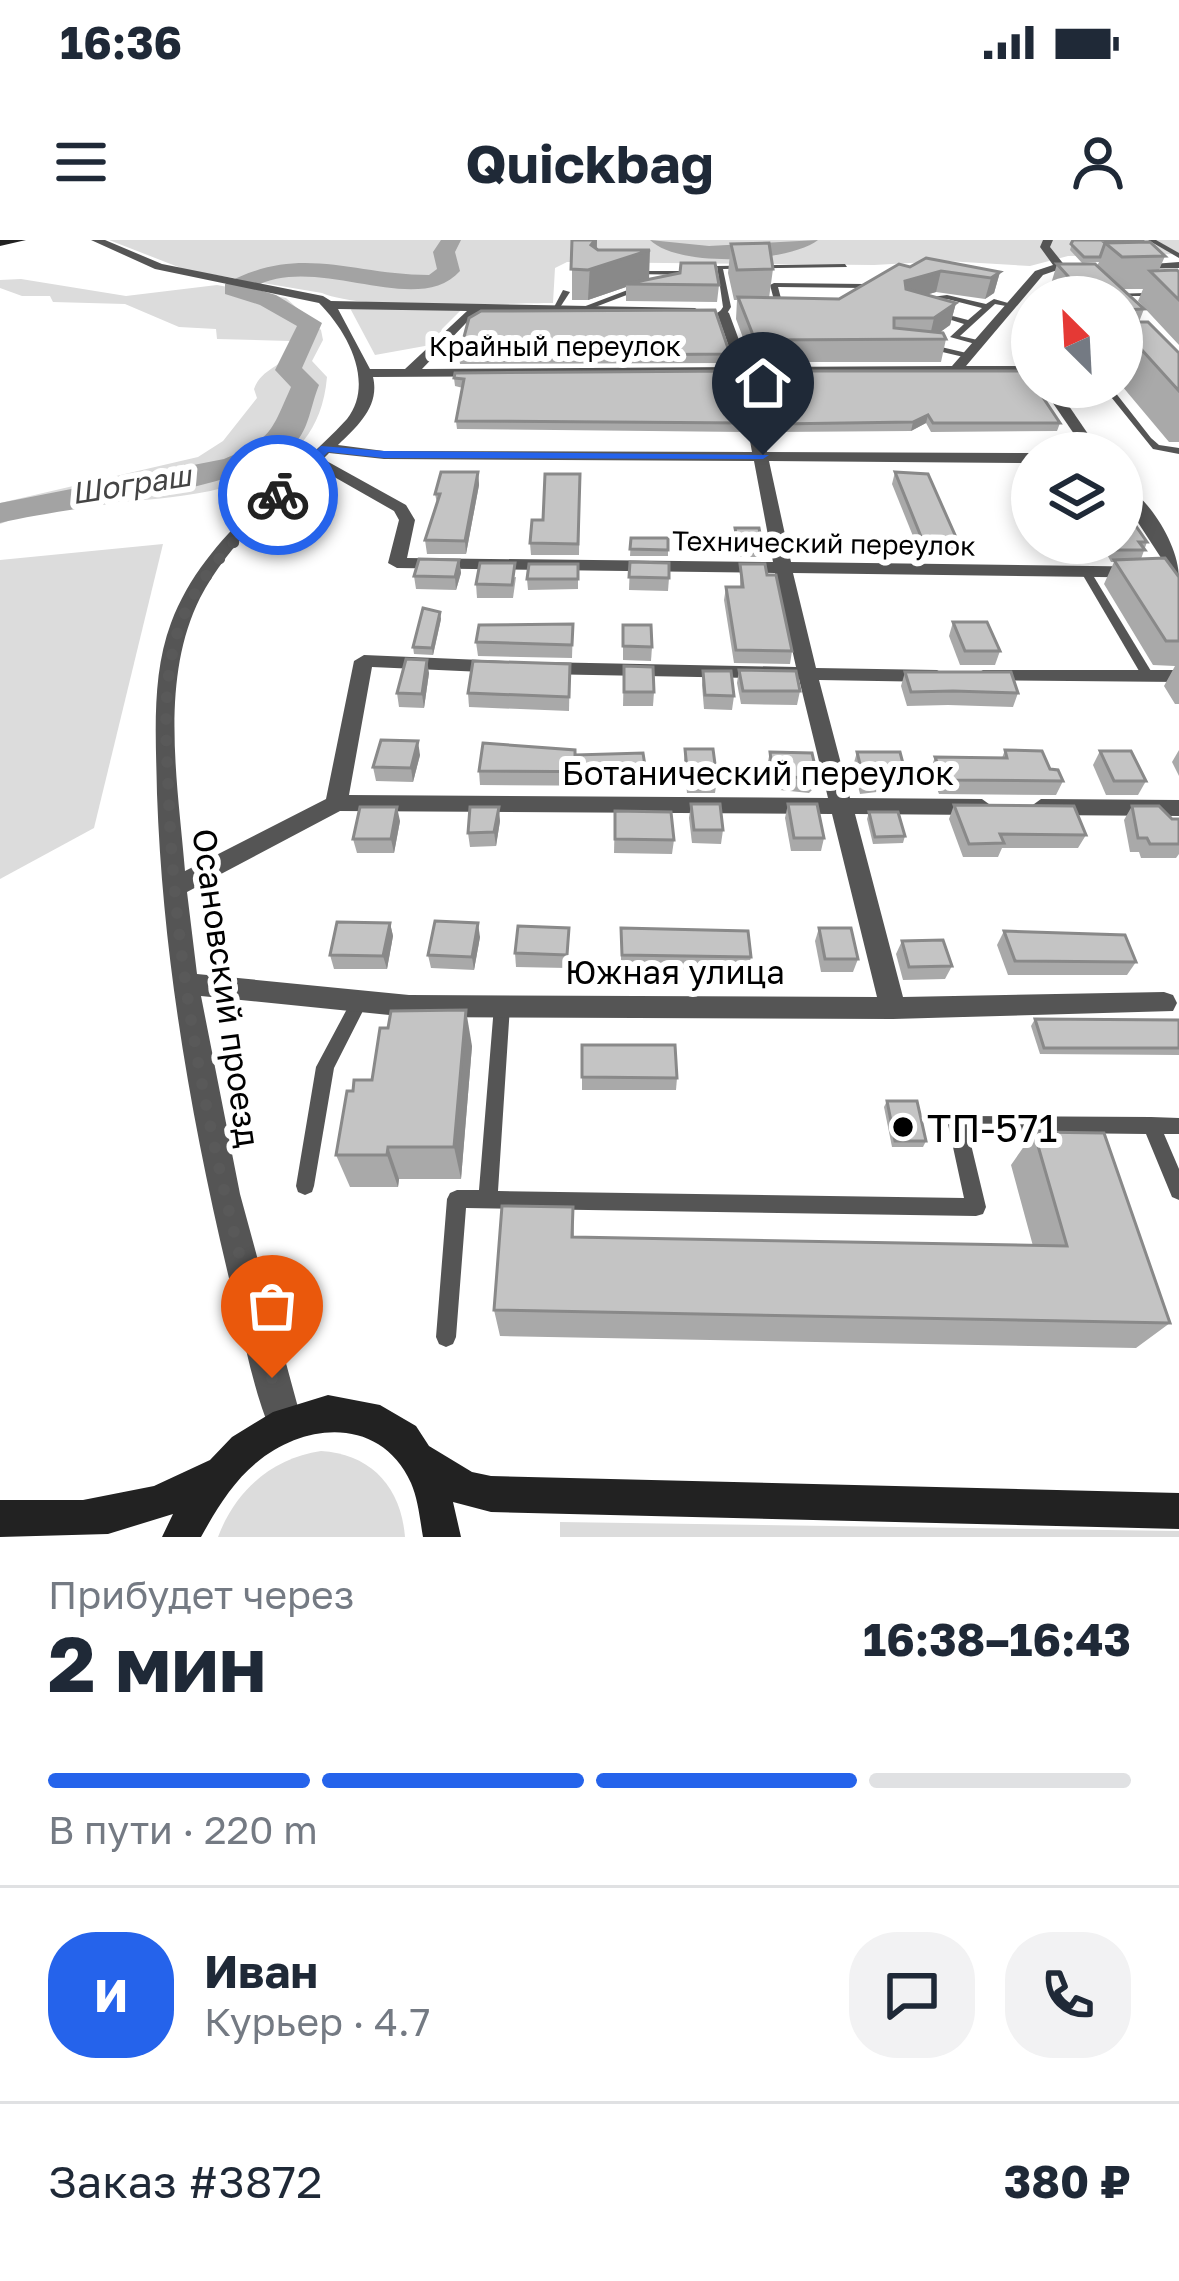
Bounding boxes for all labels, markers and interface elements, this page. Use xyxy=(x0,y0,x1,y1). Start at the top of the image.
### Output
text: 16:36 xyxy=(60,15,182,69)
icon: menu xyxy=(48,129,114,195)
icon: person xyxy=(1065,129,1131,195)
text: Quickbag xyxy=(465,130,714,195)
north arrow xyxy=(1011,276,1143,408)
map controls xyxy=(1011,276,1143,564)
street label: Крайный переулок xyxy=(429,330,681,362)
pin xyxy=(712,332,814,455)
icon: home xyxy=(730,350,796,416)
button: layers xyxy=(1011,432,1143,564)
courier xyxy=(218,435,338,555)
water label: Шограш xyxy=(69,457,195,511)
icon: bike xyxy=(245,462,311,528)
street label: Технический переулок xyxy=(672,524,976,562)
street label: Ботанический переулок xyxy=(562,753,954,792)
street label: Осановский проезд xyxy=(185,826,269,1150)
street label: Южная улица xyxy=(565,952,785,991)
place label: ТП-571 xyxy=(927,1104,1057,1151)
marker: ТП-571 xyxy=(890,1114,916,1140)
pin xyxy=(221,1255,323,1378)
icon: bag xyxy=(239,1273,305,1339)
text: Прибудет через xyxy=(48,1571,354,1618)
text: 16:38–16:43 xyxy=(863,1612,1131,1666)
text: 2 мин xyxy=(48,1616,266,1709)
text: В пути · 220 m xyxy=(48,1806,318,1853)
button: chat xyxy=(849,1932,975,2058)
button: phone xyxy=(1005,1932,1131,2058)
text: Иван xyxy=(204,1944,318,1998)
text: И xyxy=(94,1968,128,2022)
text: Курьер · 4.7 xyxy=(204,1998,430,2045)
text: Заказ #3872 xyxy=(48,2154,322,2208)
text: 380 ₽ xyxy=(1004,2154,1131,2208)

